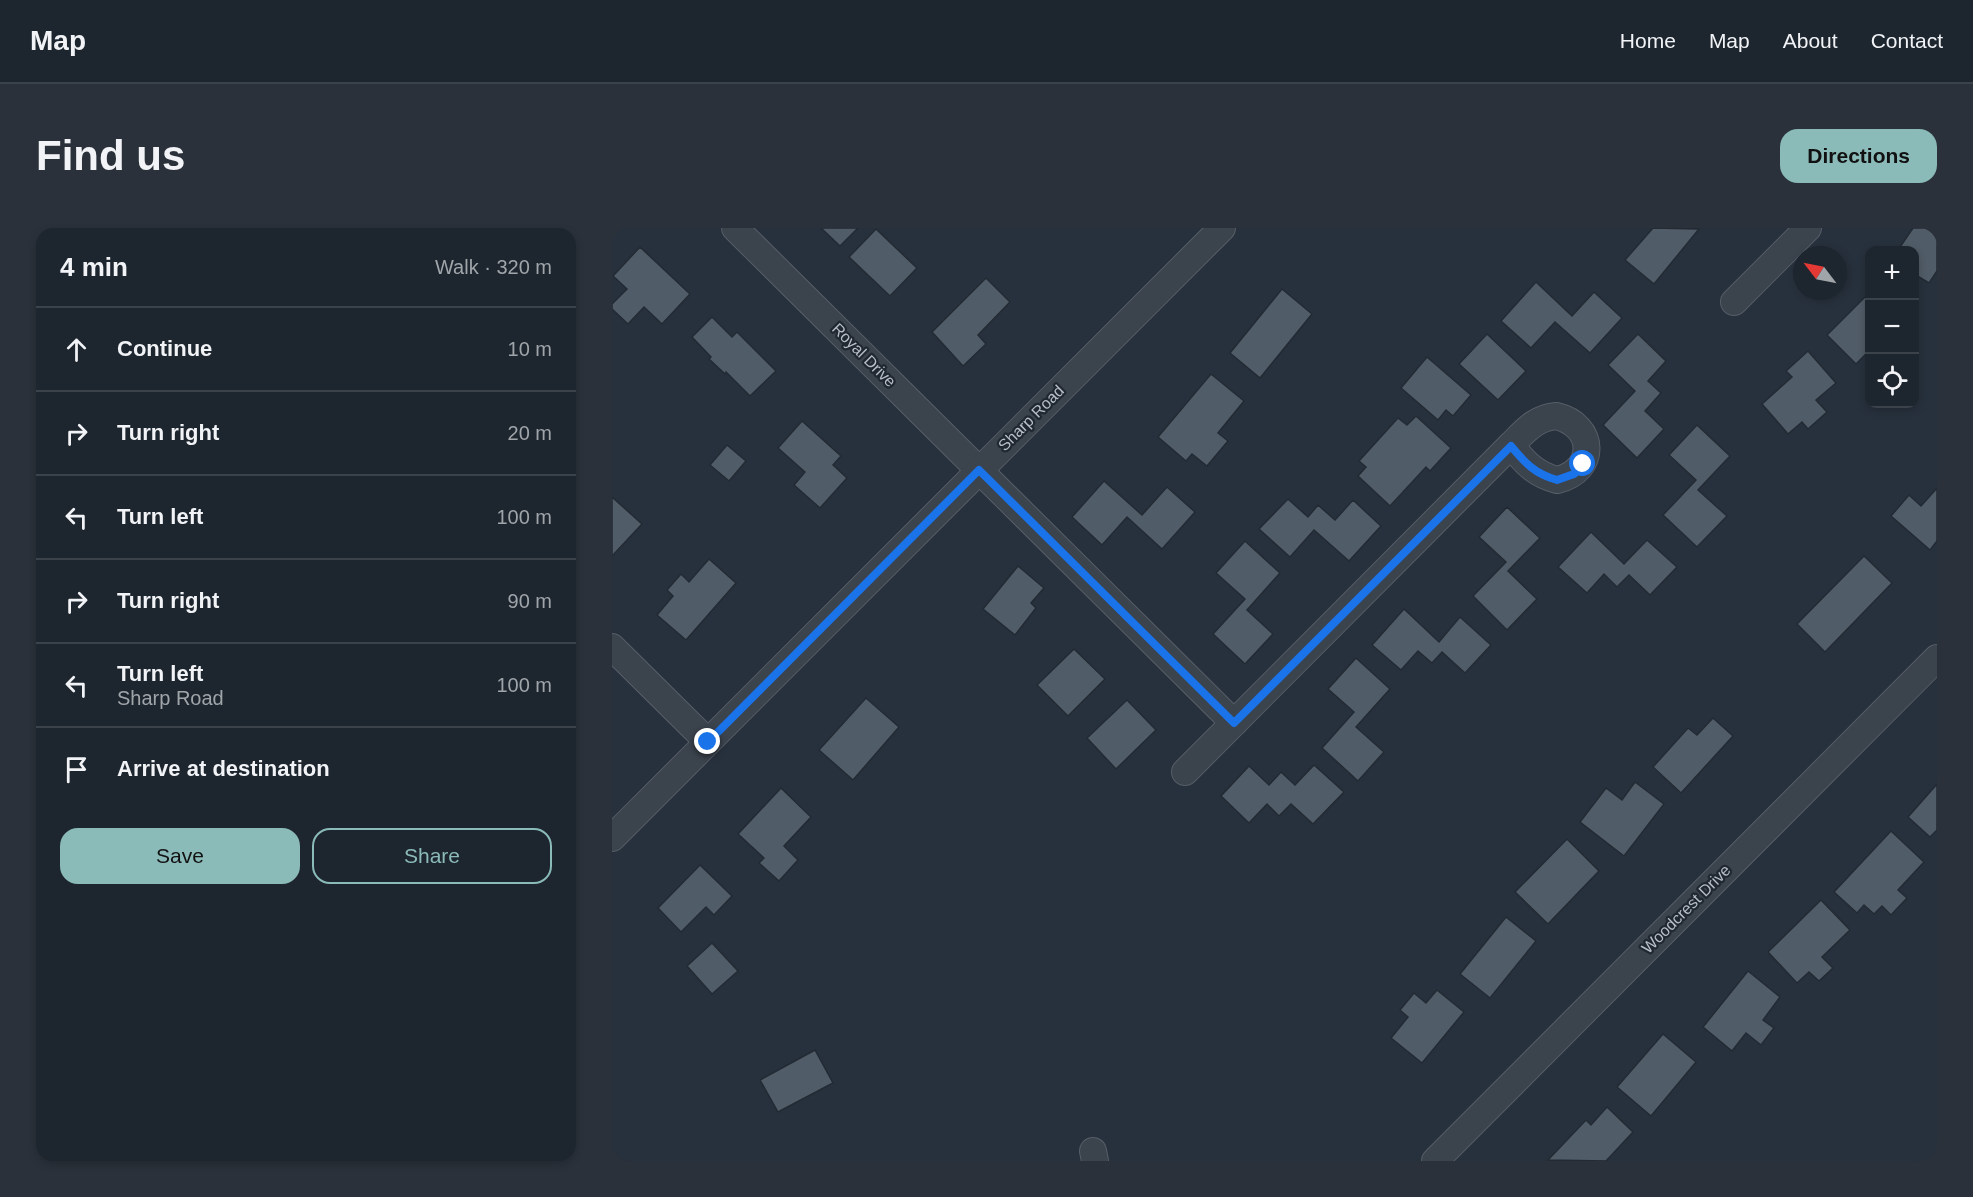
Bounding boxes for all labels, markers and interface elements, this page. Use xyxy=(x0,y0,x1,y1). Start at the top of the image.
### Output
text: Map xyxy=(30,25,86,56)
text: Home xyxy=(1620,29,1676,52)
text: Map xyxy=(1709,29,1750,52)
text: About xyxy=(1783,29,1838,52)
text: Contact xyxy=(1871,29,1943,52)
button: Directions xyxy=(1780,129,1937,183)
text: Find us xyxy=(36,132,185,179)
north arrow xyxy=(1793,246,1847,300)
map controls xyxy=(1865,246,1919,408)
button: + xyxy=(1865,246,1919,300)
text: 4 min xyxy=(60,252,128,282)
text: Walk · 320 m xyxy=(435,256,552,278)
button: − xyxy=(1865,300,1919,354)
street label: Royal Drive xyxy=(829,320,899,390)
icon: ahead xyxy=(60,333,93,366)
text: Continue xyxy=(117,336,212,361)
text: 10 m xyxy=(508,338,552,360)
button: locate xyxy=(1865,354,1919,408)
street label: Sharp Road xyxy=(995,382,1067,454)
icon: right xyxy=(60,417,93,450)
text: Turn right xyxy=(117,420,219,445)
text: 20 m xyxy=(508,422,552,444)
route start xyxy=(1569,450,1595,476)
icon: left xyxy=(60,501,93,534)
text: Turn left xyxy=(117,504,203,529)
text: 100 m xyxy=(496,506,552,528)
icon: right xyxy=(60,585,93,618)
text: Turn right xyxy=(117,588,219,613)
text: 90 m xyxy=(508,590,552,612)
text: Turn left xyxy=(117,661,203,686)
icon: left xyxy=(60,669,93,702)
text: 100 m xyxy=(496,674,552,696)
text: Sharp Road xyxy=(117,687,224,709)
route end xyxy=(694,728,720,754)
icon: arrive xyxy=(60,753,93,786)
text: Arrive at destination xyxy=(117,756,330,781)
button: Save xyxy=(60,828,300,884)
button: Share xyxy=(312,828,552,884)
street label: Woodcrest Drive xyxy=(1638,861,1734,957)

